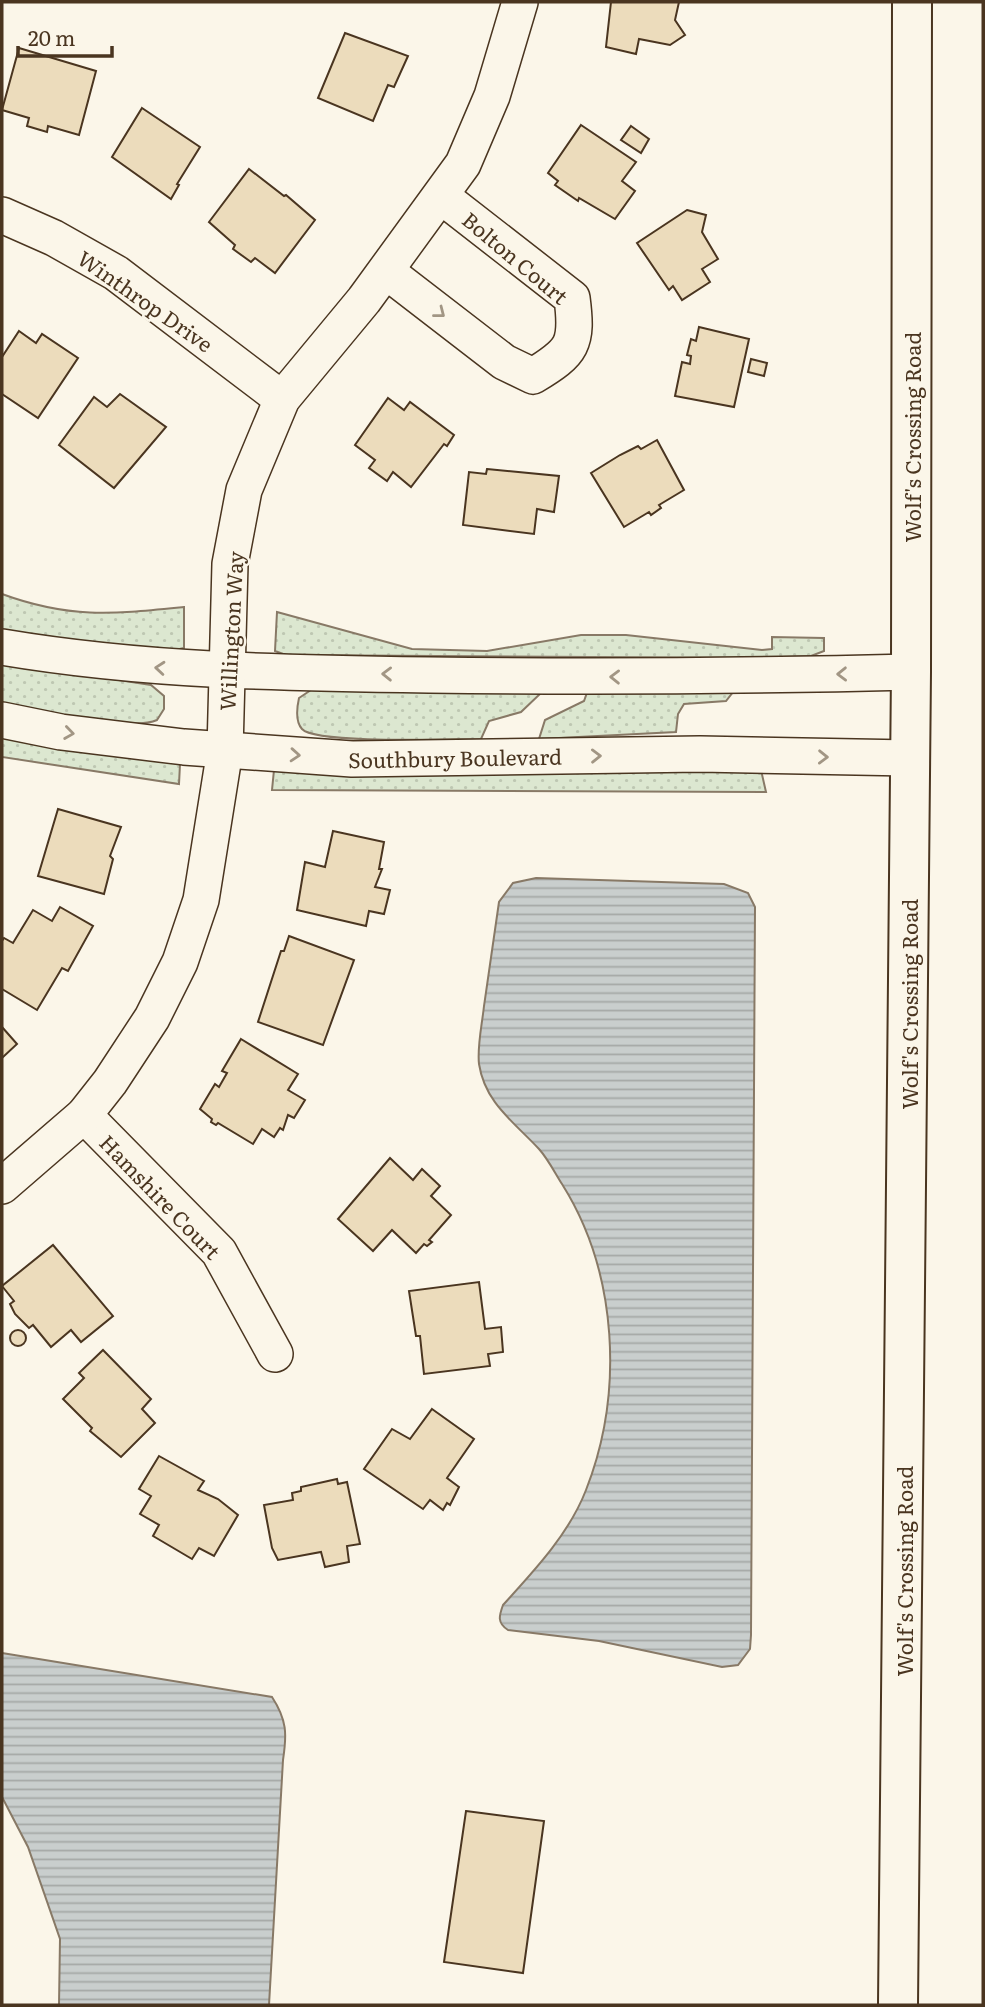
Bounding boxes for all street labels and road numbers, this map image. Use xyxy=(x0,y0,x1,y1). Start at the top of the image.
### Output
street label: Bolton Court xyxy=(456,203,576,311)
street label: Winthrop Drive xyxy=(72,242,220,358)
street label: Wolf's Crossing Road xyxy=(896,331,927,542)
street label: Willington Way xyxy=(210,550,250,712)
street label: Southbury Boulevard xyxy=(348,740,562,774)
street label: Wolf's Crossing Road xyxy=(893,898,924,1109)
street label: Hamshire Court xyxy=(93,1127,229,1266)
street label: Wolf's Crossing Road xyxy=(888,1465,919,1676)

